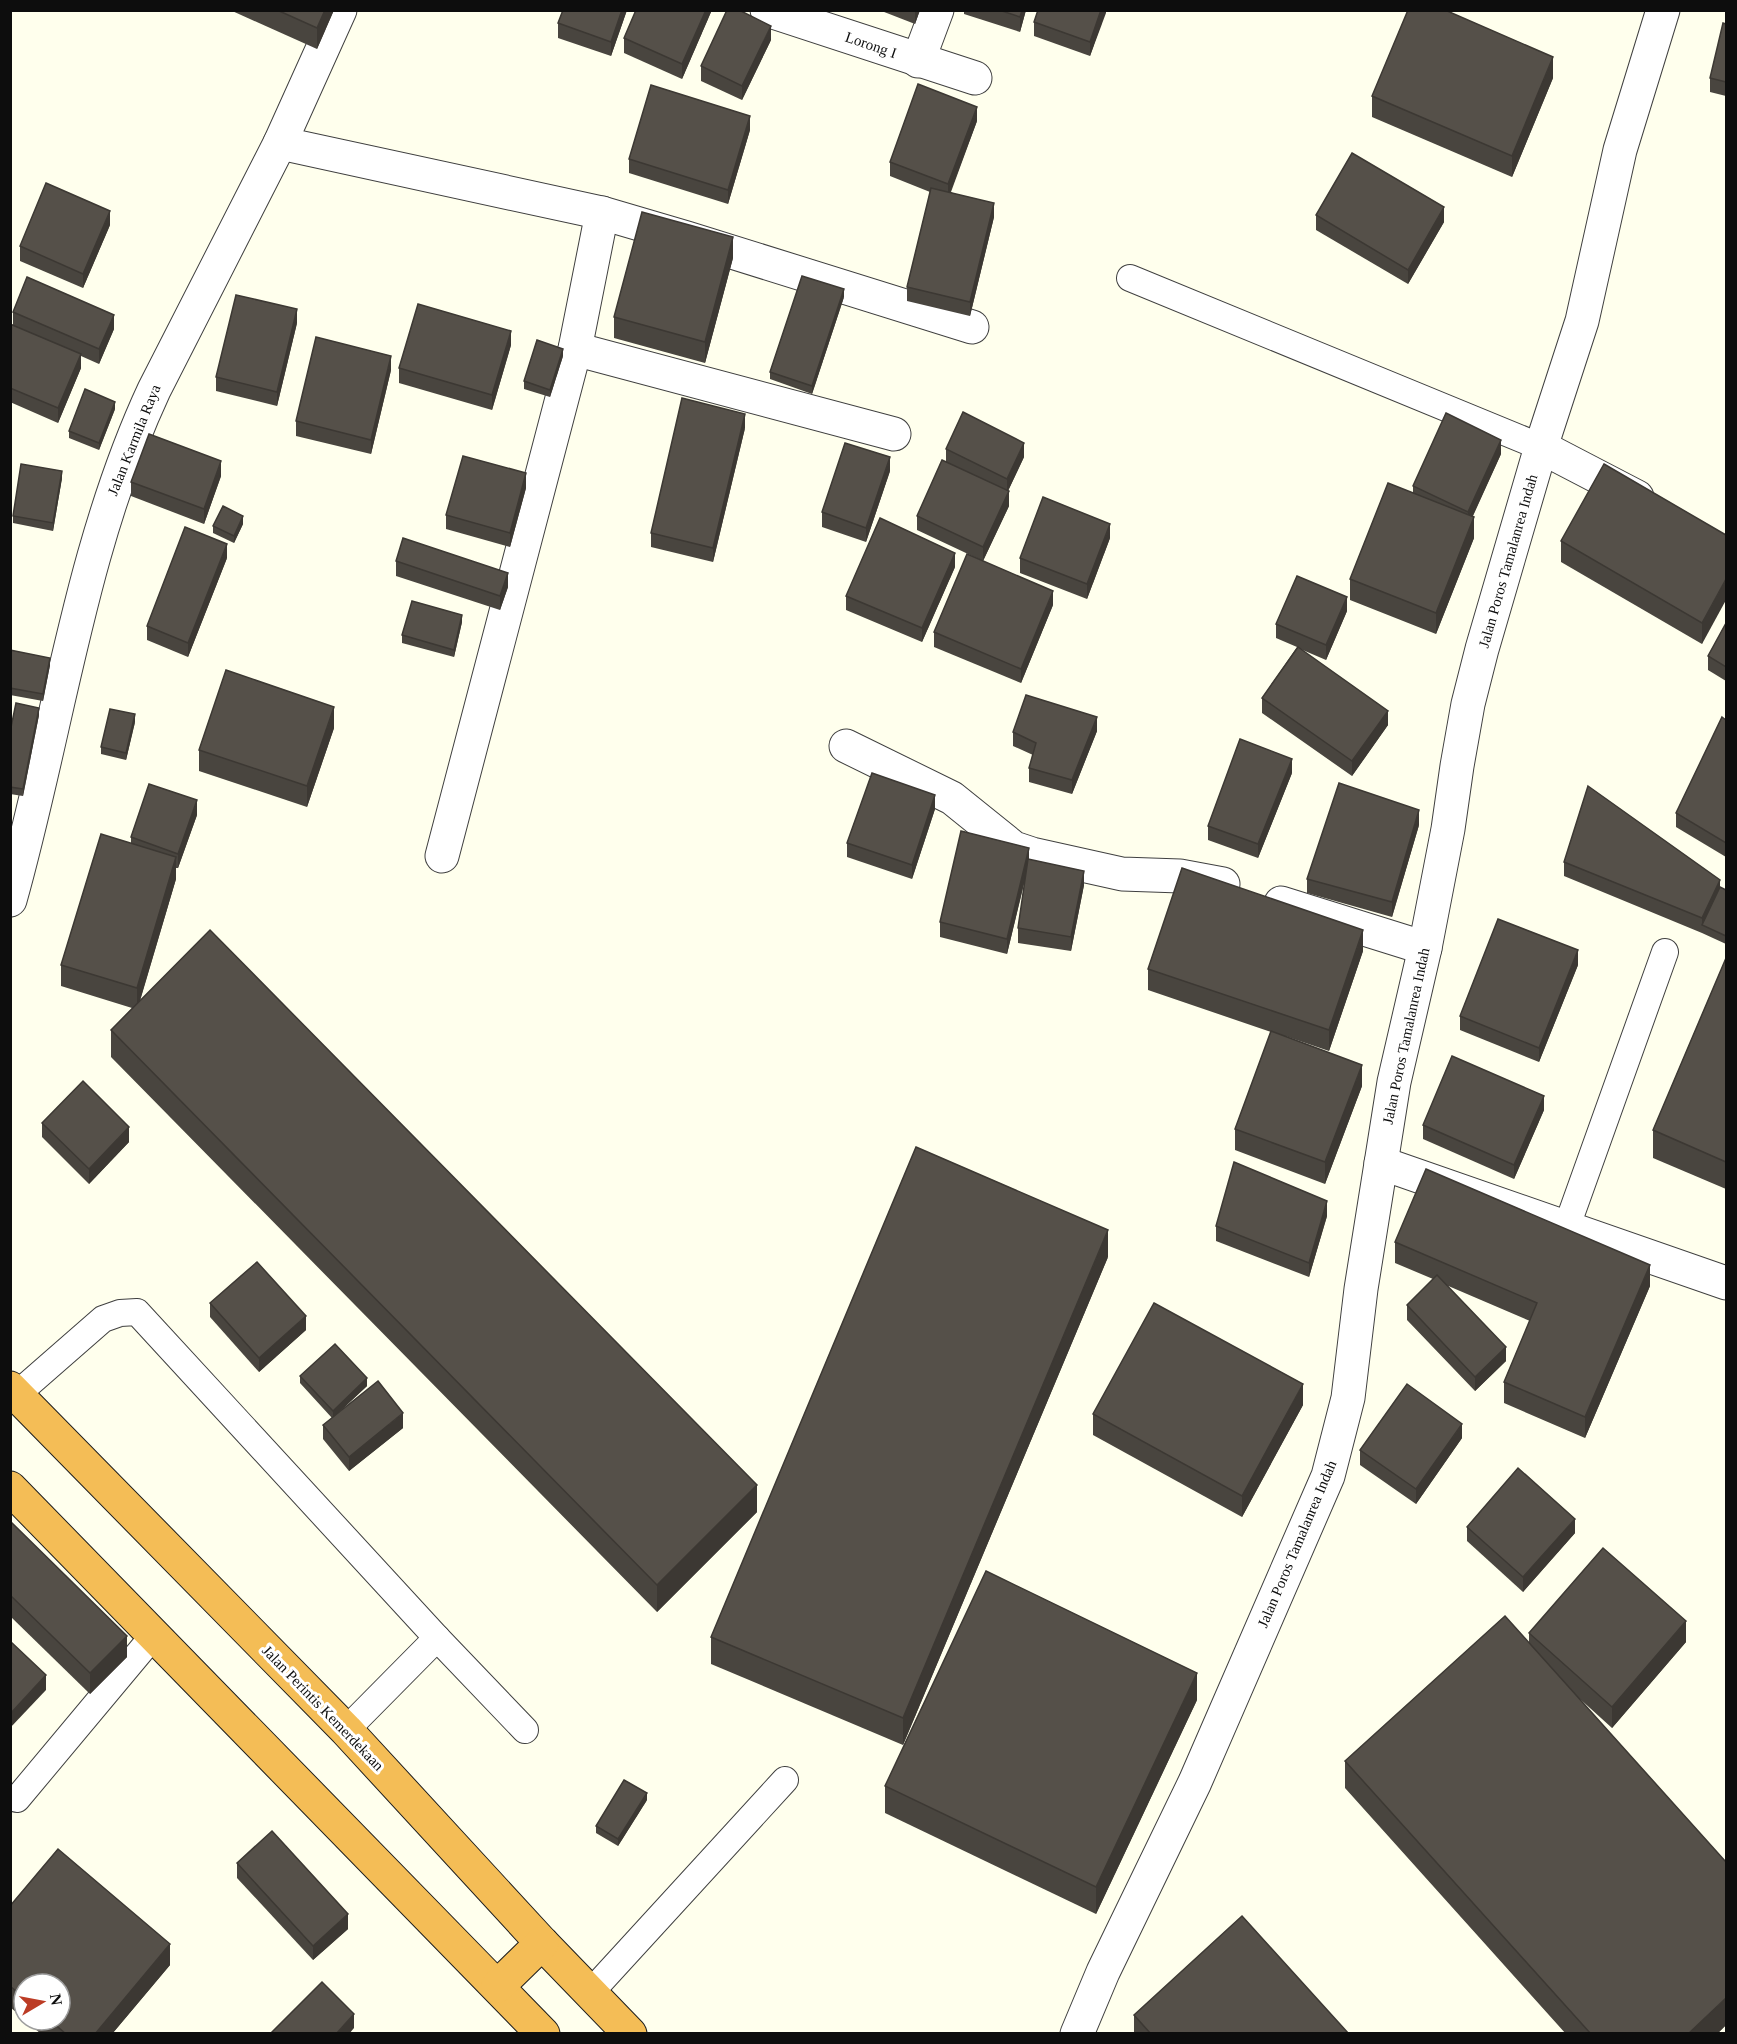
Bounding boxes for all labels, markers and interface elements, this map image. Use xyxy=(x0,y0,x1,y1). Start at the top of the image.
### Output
street label: Lorong I xyxy=(843,29,899,61)
street label: Jalan Karmila Raya xyxy=(104,382,164,498)
street label: Jalan Poros Tamalanrea Indah xyxy=(1476,472,1541,650)
street label: Jalan Poros Tamalanrea Indah xyxy=(1379,946,1433,1126)
street label: Jalan Poros Tamalanrea Indah xyxy=(1254,1458,1340,1630)
street label: Jalan Perintis Kemerdekaan xyxy=(259,1642,387,1774)
north arrow xyxy=(12,1972,72,2032)
text: N xyxy=(47,1992,66,2007)

